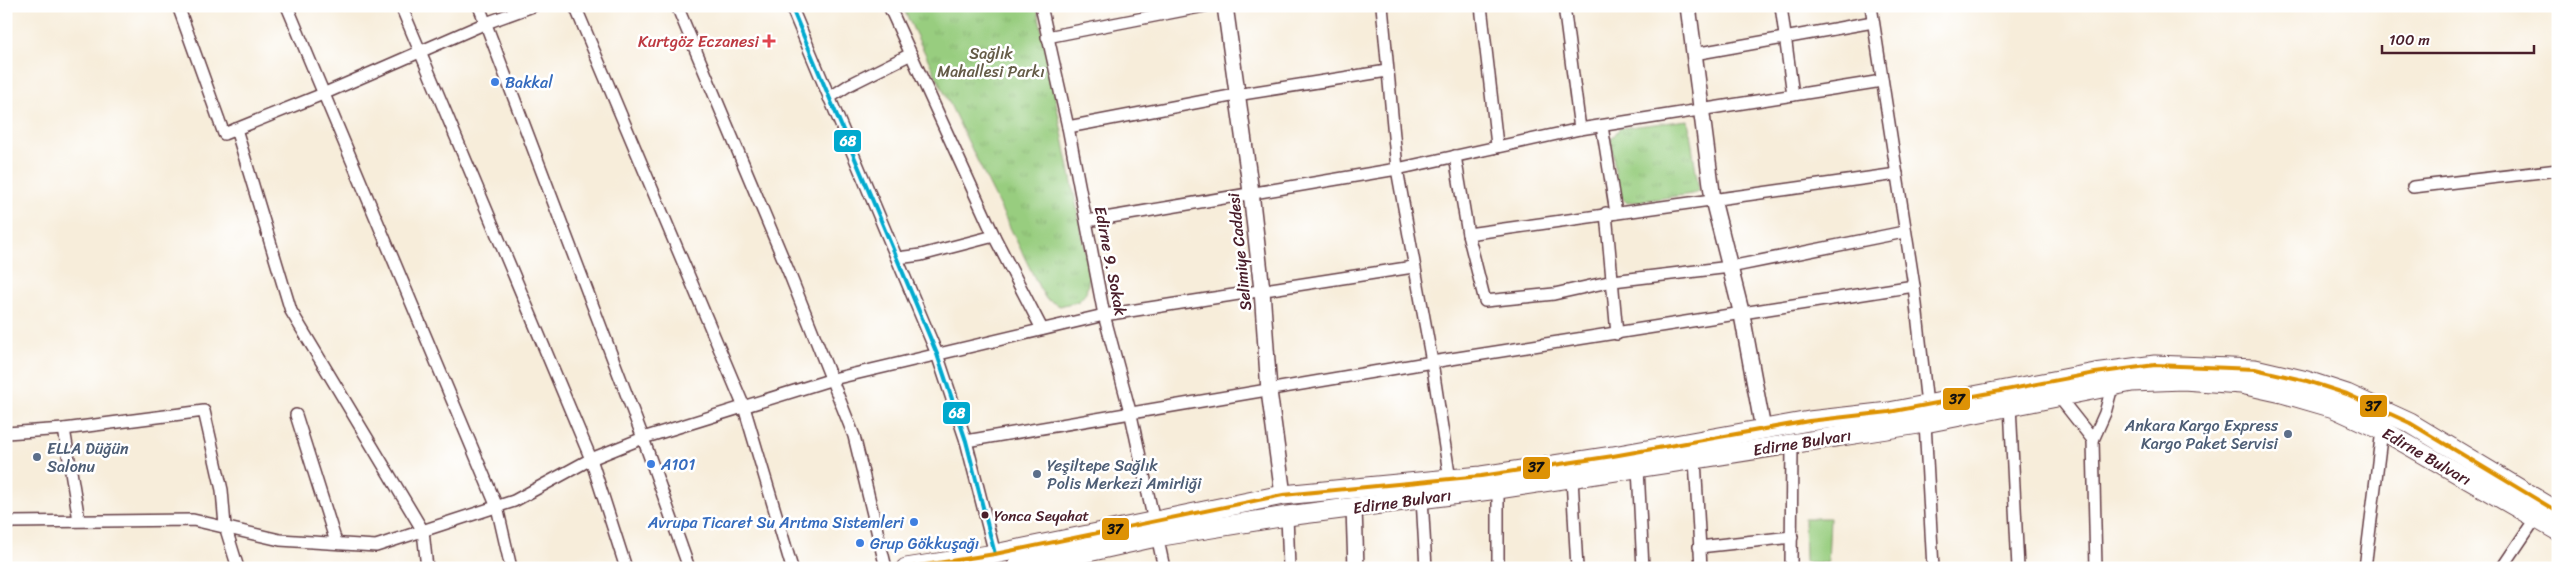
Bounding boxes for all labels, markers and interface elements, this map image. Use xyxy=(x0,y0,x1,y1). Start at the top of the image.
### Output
scale bar xyxy=(2382,22,2534,54)
place label: Kurtgöz Eczanesi xyxy=(638,27,760,56)
text: 100 m xyxy=(2389,27,2430,53)
marker: Kurtgöz Eczanesi xyxy=(763,35,775,47)
park label: Sağlık Mahallesi Parkı xyxy=(937,39,1045,86)
place label: Bakkal xyxy=(505,68,553,97)
marker: Bakkal xyxy=(489,76,501,88)
line badge: 68 xyxy=(833,129,862,153)
text: 68 xyxy=(839,129,857,154)
street label: Selimiye Caddesi xyxy=(1219,191,1260,312)
street label: Edirne 9. Sokak xyxy=(1086,204,1135,319)
line badge: 37 xyxy=(1942,387,1971,411)
text: 37 xyxy=(1948,387,1966,412)
line badge: 37 xyxy=(2359,394,2388,418)
text: 37 xyxy=(2364,394,2382,419)
line badge: 68 xyxy=(942,401,971,425)
text: 68 xyxy=(948,401,966,426)
place label: Ankara Kargo Express Kargo Paket Servisi xyxy=(2124,411,2279,458)
street label: Edirne Bulvarı xyxy=(2377,419,2477,494)
street label: Edirne Bulvarı xyxy=(1751,420,1853,465)
marker: Ankara Kargo Express Kargo Paket Servisi xyxy=(2282,428,2294,440)
place label: ELLA Düğün Salonu xyxy=(47,434,129,481)
place label: A101 xyxy=(660,450,695,479)
marker: ELLA Düğün Salonu xyxy=(31,451,43,463)
place label: Yeşiltepe Sağlık Polis Merkezi Amirliği xyxy=(1047,451,1202,498)
text: 37 xyxy=(1527,455,1545,480)
line badge: 37 xyxy=(1522,456,1551,480)
marker: A101 xyxy=(645,458,657,470)
marker: Yeşiltepe Sağlık Polis Merkezi Amirliği xyxy=(1031,468,1043,480)
street label: Edirne Bulvarı xyxy=(1351,480,1453,523)
place label: Yonca Seyahat xyxy=(994,503,1090,529)
place label: Avrupa Ticaret Su Arıtma Sistemleri xyxy=(647,508,905,537)
marker: Yonca Seyahat xyxy=(980,510,990,520)
marker: Avrupa Ticaret Su Arıtma Sistemleri xyxy=(908,516,920,528)
line badge: 37 xyxy=(1101,517,1130,541)
text: 37 xyxy=(1106,517,1124,542)
place label: Grup Gökkuşağı xyxy=(870,529,979,558)
marker: Grup Gökkuşağı xyxy=(854,537,866,549)

